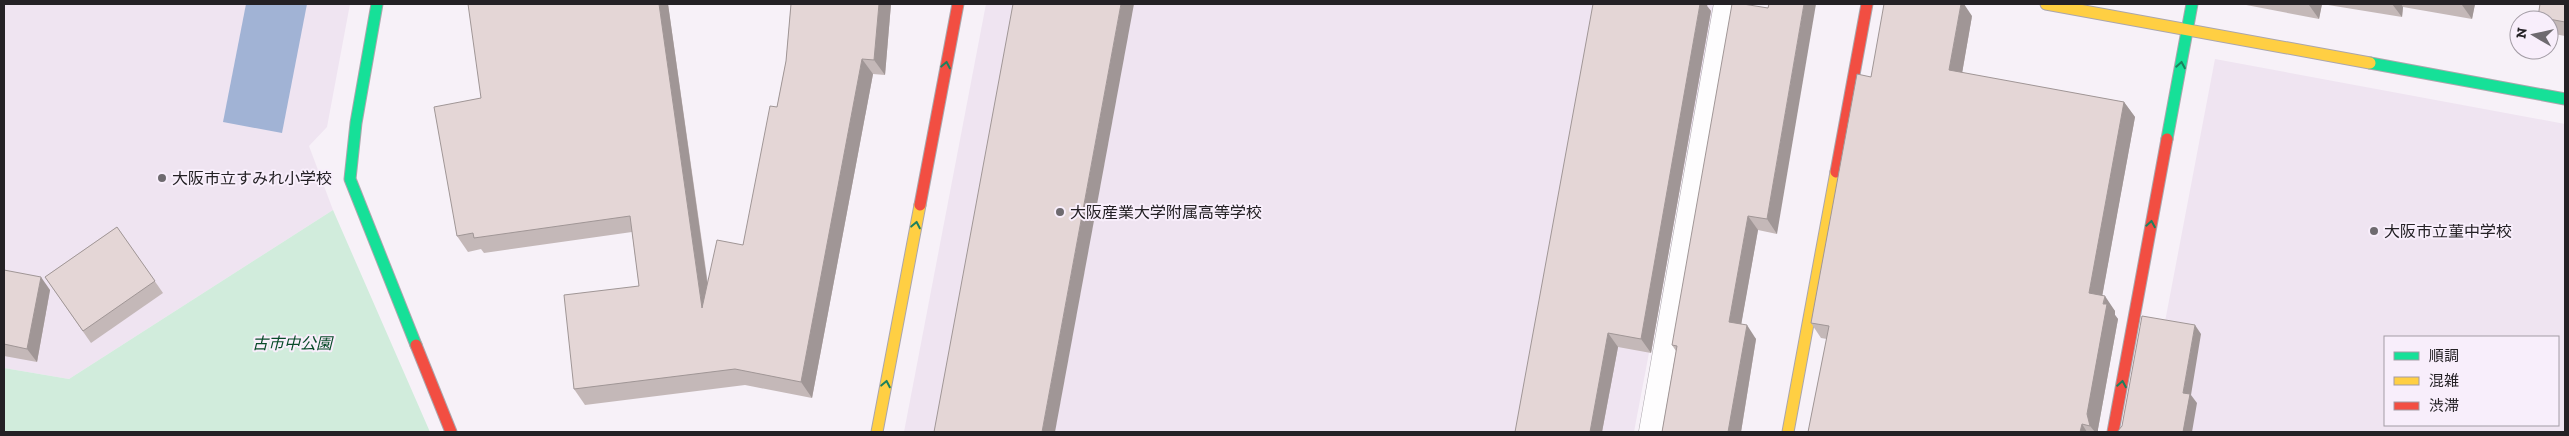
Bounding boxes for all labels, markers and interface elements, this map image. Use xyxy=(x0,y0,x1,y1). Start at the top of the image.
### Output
north arrow xyxy=(2509,10,2559,60)
text: N xyxy=(2512,26,2531,40)
one-way arrow xyxy=(2175,60,2185,69)
one-way arrow xyxy=(941,61,951,69)
place label: 大阪市立すみれ小学校 xyxy=(172,169,332,188)
marker: 大阪市立すみれ小学校 xyxy=(156,172,168,184)
place label: 大阪産業大学附属高等学校 xyxy=(1070,203,1262,222)
marker: 大阪産業大学附属高等学校 xyxy=(1054,206,1066,218)
one-way arrow xyxy=(911,220,921,229)
one-way arrow xyxy=(2146,220,2156,229)
place label: 大阪市立菫中学校 xyxy=(2384,222,2512,241)
marker: 大阪市立菫中学校 xyxy=(2368,225,2380,237)
park label: 古市中公園 xyxy=(252,334,334,353)
legend xyxy=(2384,336,2559,426)
text: 順調 xyxy=(2429,347,2459,365)
text: 混雑 xyxy=(2429,372,2459,390)
one-way arrow xyxy=(881,380,891,389)
one-way arrow xyxy=(2116,380,2126,389)
text: 渋滞 xyxy=(2429,397,2459,415)

